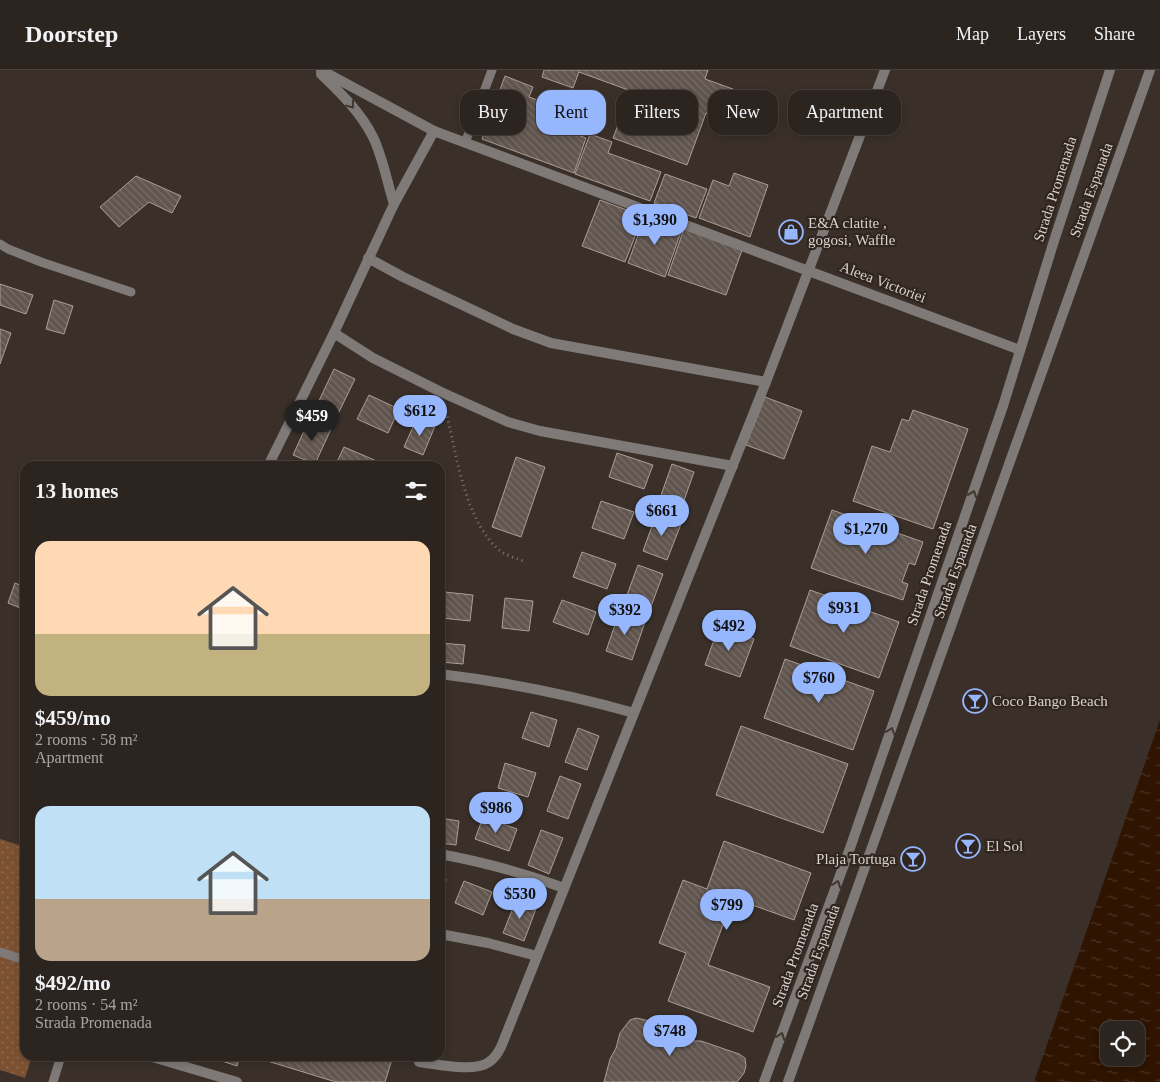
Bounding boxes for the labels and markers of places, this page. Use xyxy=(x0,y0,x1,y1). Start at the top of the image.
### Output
pin: $1,390 xyxy=(614,204,696,246)
place label: E&A clatite , gogosi, Waffle xyxy=(808,215,896,248)
shop icon: E&A clatite , gogosi, Waffle xyxy=(778,219,804,245)
pin: $612 xyxy=(390,394,450,437)
pin: $459 xyxy=(282,400,342,442)
pin: $661 xyxy=(632,494,692,537)
pin: $1,270 xyxy=(825,512,907,555)
pin: $931 xyxy=(814,592,874,634)
pin: $392 xyxy=(595,594,655,636)
pin: $492 xyxy=(699,610,759,652)
pin: $760 xyxy=(789,662,849,704)
bar icon: Coco Bango Beach xyxy=(962,688,988,714)
place label: Coco Bango Beach xyxy=(992,693,1108,709)
pin: $986 xyxy=(466,792,526,834)
bar icon: El Sol xyxy=(955,833,981,859)
place label: El Sol xyxy=(986,838,1023,854)
bar icon: Plaja Tortuga xyxy=(900,846,926,872)
place label: Plaja Tortuga xyxy=(816,851,896,867)
pin: $530 xyxy=(490,878,550,920)
pin: $799 xyxy=(697,888,757,931)
pin: $748 xyxy=(640,1014,700,1057)

